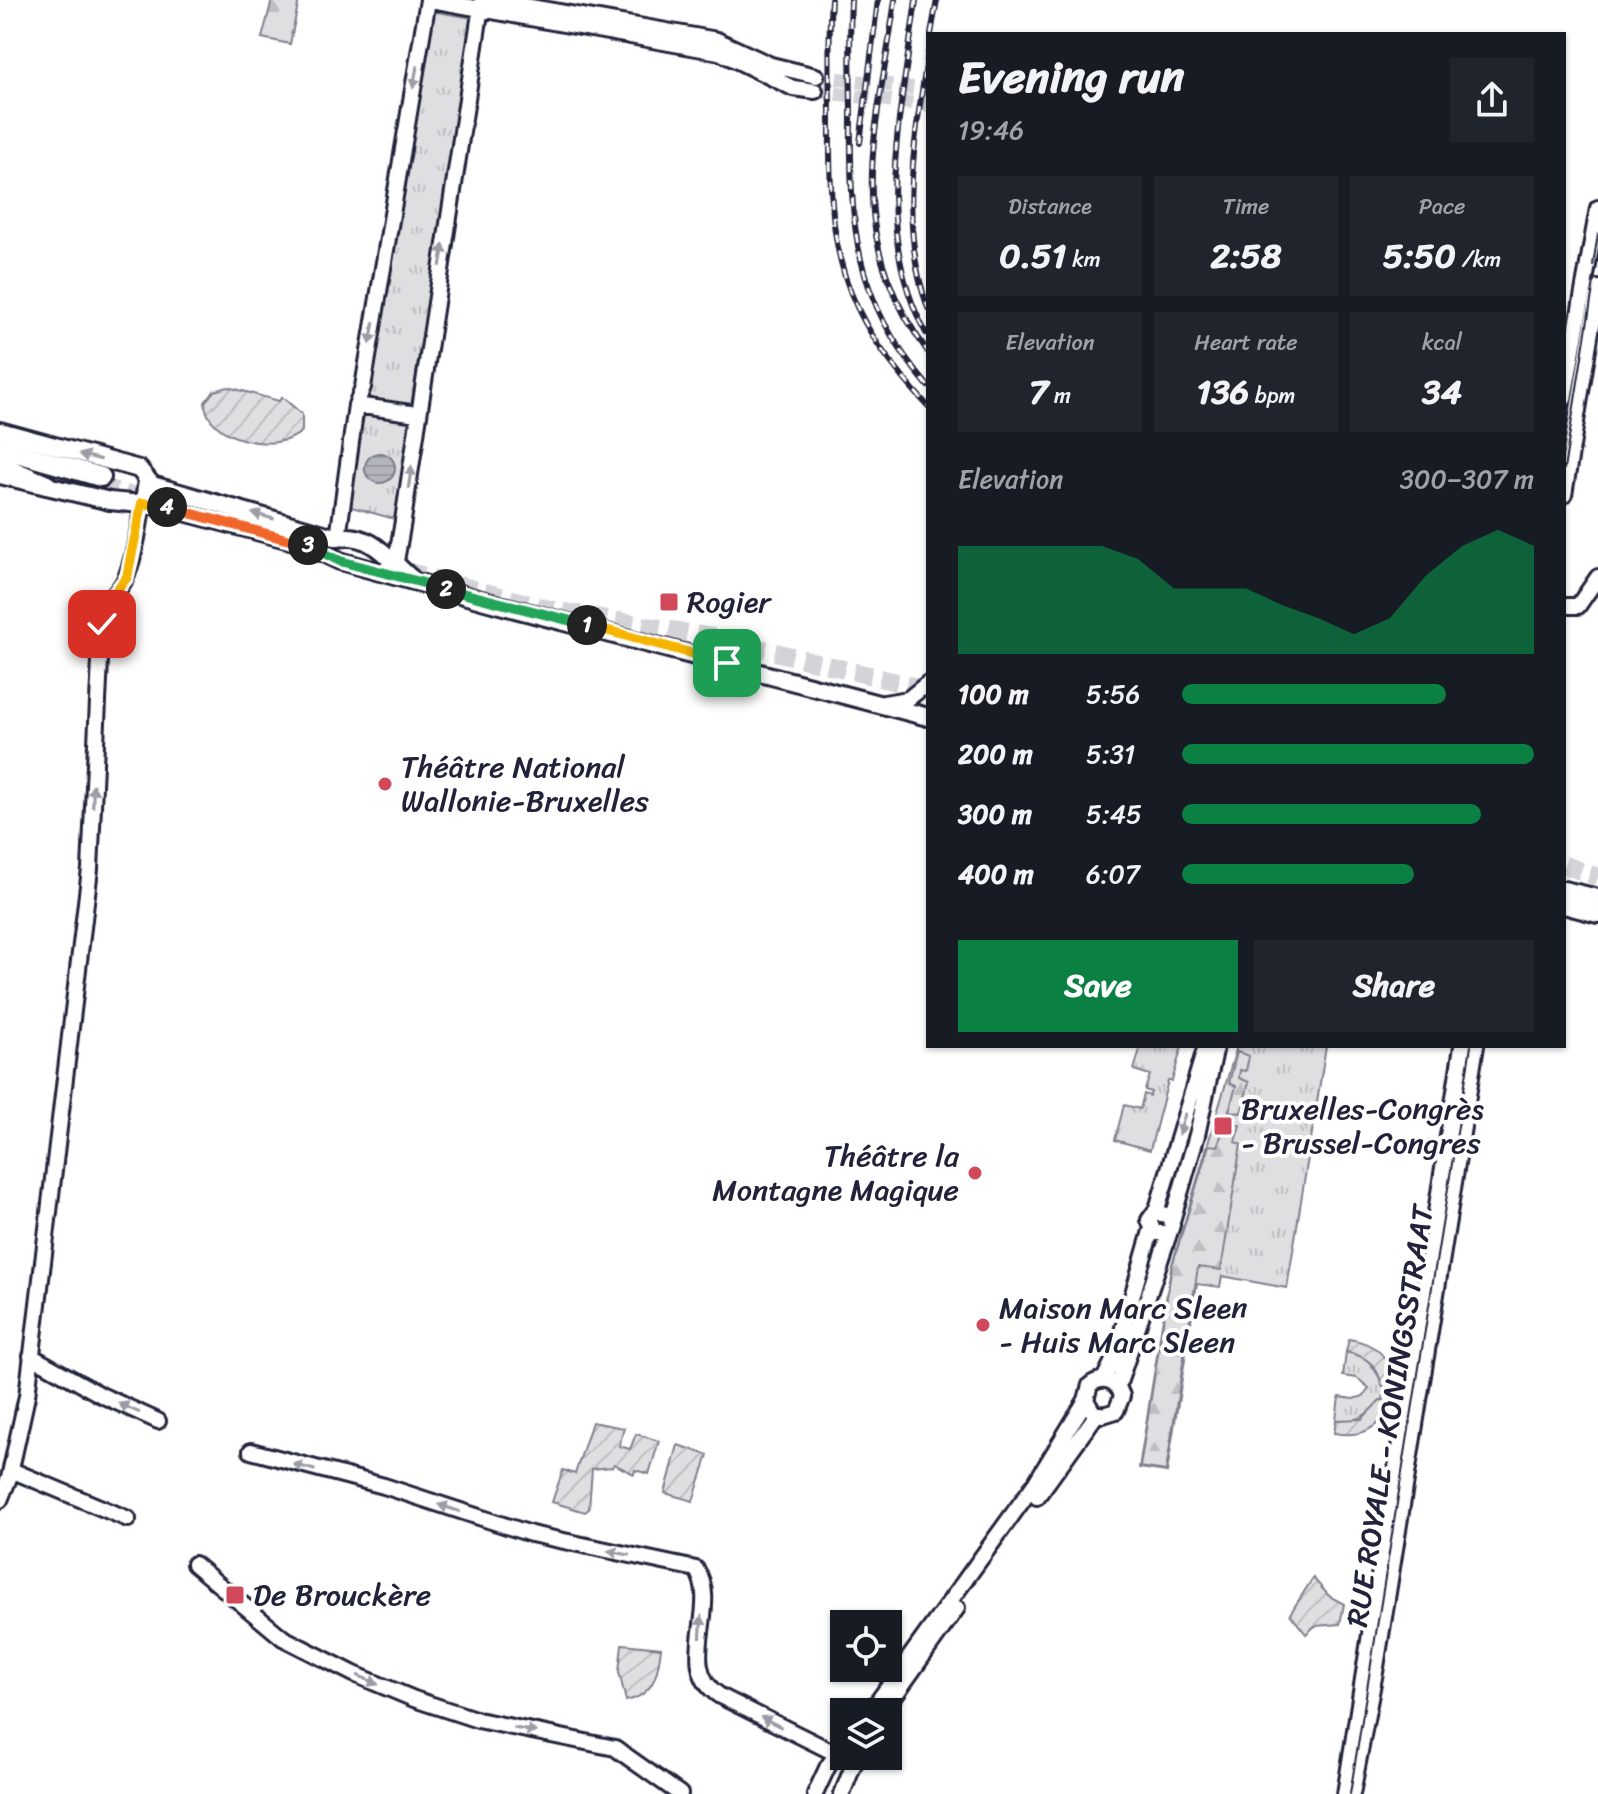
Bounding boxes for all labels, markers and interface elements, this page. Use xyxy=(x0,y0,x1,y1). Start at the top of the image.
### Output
text: Evening run xyxy=(958,38,1184,116)
button: share xyxy=(1450,58,1534,142)
one-way arrow xyxy=(408,65,420,90)
text: 19:46 xyxy=(958,107,1024,153)
text: Distance xyxy=(1008,187,1092,226)
text: Time xyxy=(1223,187,1269,226)
text: Pace xyxy=(1419,187,1465,226)
text: 0.51 xyxy=(999,226,1066,286)
text: 2:58 xyxy=(1210,226,1282,286)
text: 5:50 xyxy=(1383,226,1456,286)
text: km xyxy=(1066,240,1101,279)
text: /km xyxy=(1456,240,1501,279)
one-way arrow xyxy=(436,243,449,268)
one-way arrow xyxy=(365,321,378,346)
text: Elevation xyxy=(1005,323,1095,362)
text: Heart rate xyxy=(1194,323,1298,362)
text: kcal xyxy=(1422,323,1462,362)
text: 7 xyxy=(1029,362,1048,422)
text: 136 xyxy=(1197,362,1249,422)
text: 34 xyxy=(1422,362,1462,422)
text: m xyxy=(1048,376,1071,415)
text: bpm xyxy=(1249,376,1295,415)
one-way arrow xyxy=(78,451,103,463)
text: Elevation xyxy=(958,456,1063,502)
text: 300–307 m xyxy=(1400,456,1534,502)
one-way arrow xyxy=(404,464,417,489)
pin: 4 xyxy=(147,487,187,527)
text: 4 xyxy=(160,487,174,526)
one-way arrow xyxy=(251,509,275,522)
pin: 3 xyxy=(288,525,328,565)
text: 3 xyxy=(302,525,314,564)
pin: 2 xyxy=(426,569,466,609)
text: 2 xyxy=(440,569,452,608)
place label: Rogier xyxy=(687,575,772,629)
pin xyxy=(68,590,136,658)
marker: Rogier xyxy=(658,591,680,613)
icon: check xyxy=(80,602,124,646)
pin: 1 xyxy=(567,605,607,645)
text: 1 xyxy=(582,605,592,644)
pin xyxy=(693,629,761,697)
icon: arrive xyxy=(705,641,749,685)
text: 100 m xyxy=(958,671,1029,717)
text: 5:56 xyxy=(1086,671,1140,717)
text: 200 m xyxy=(958,731,1033,777)
text: 5:31 xyxy=(1086,731,1135,777)
place label: Théâtre National Wallonie-Bruxelles xyxy=(401,740,649,828)
marker: Théâtre National Wallonie-Bruxelles xyxy=(376,775,394,793)
one-way arrow xyxy=(87,783,99,808)
text: 300 m xyxy=(958,791,1032,837)
text: 5:45 xyxy=(1086,791,1142,837)
text: 400 m xyxy=(958,851,1034,897)
text: 6:07 xyxy=(1086,851,1140,897)
button: Save xyxy=(958,940,1238,1032)
button: Share xyxy=(1254,940,1534,1032)
place label: Bruxelles-Congrès - Brussel-Congres xyxy=(1241,1082,1484,1170)
one-way arrow xyxy=(1175,1112,1188,1136)
marker: Bruxelles-Congrès - Brussel-Congres xyxy=(1212,1115,1234,1137)
place label: Théâtre la Montagne Magique xyxy=(712,1129,960,1217)
marker: Théâtre la Montagne Magique xyxy=(966,1164,984,1182)
street label: RUE ROYALE - KONINGSSTRAAT xyxy=(1330,1199,1450,1631)
place label: Maison Marc Sleen - Huis Marc Sleen xyxy=(999,1281,1248,1369)
marker: Maison Marc Sleen - Huis Marc Sleen xyxy=(974,1316,992,1334)
one-way arrow xyxy=(118,1402,141,1415)
one-way arrow xyxy=(292,1460,316,1473)
one-way arrow xyxy=(437,1501,461,1513)
one-way arrow xyxy=(607,1546,632,1559)
place label: De Brouckère xyxy=(253,1568,431,1622)
marker: De Brouckère xyxy=(224,1584,246,1606)
map controls xyxy=(830,1610,902,1770)
button: locate xyxy=(830,1610,902,1682)
one-way arrow xyxy=(695,1614,708,1639)
one-way arrow xyxy=(356,1673,379,1686)
button: layers xyxy=(830,1698,902,1770)
one-way arrow xyxy=(760,1715,783,1728)
one-way arrow xyxy=(513,1725,538,1737)

